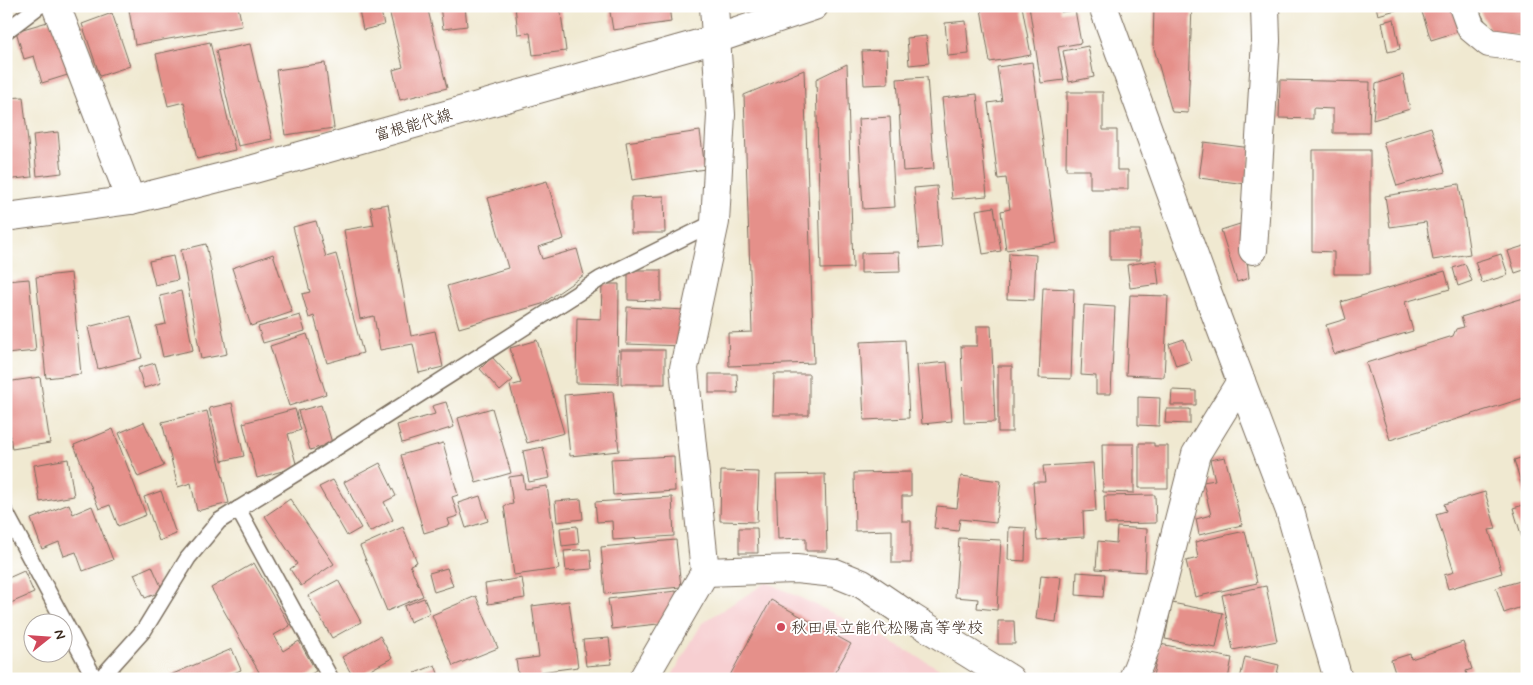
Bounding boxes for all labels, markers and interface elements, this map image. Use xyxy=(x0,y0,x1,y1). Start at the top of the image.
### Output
street label: 富根能代線 xyxy=(372,104,455,147)
north arrow xyxy=(22,612,72,662)
place label: 秋田県立能代松陽高等学校 xyxy=(791,618,983,639)
marker: 秋田県立能代松陽高等学校 xyxy=(775,621,787,633)
text: N xyxy=(50,627,69,642)

